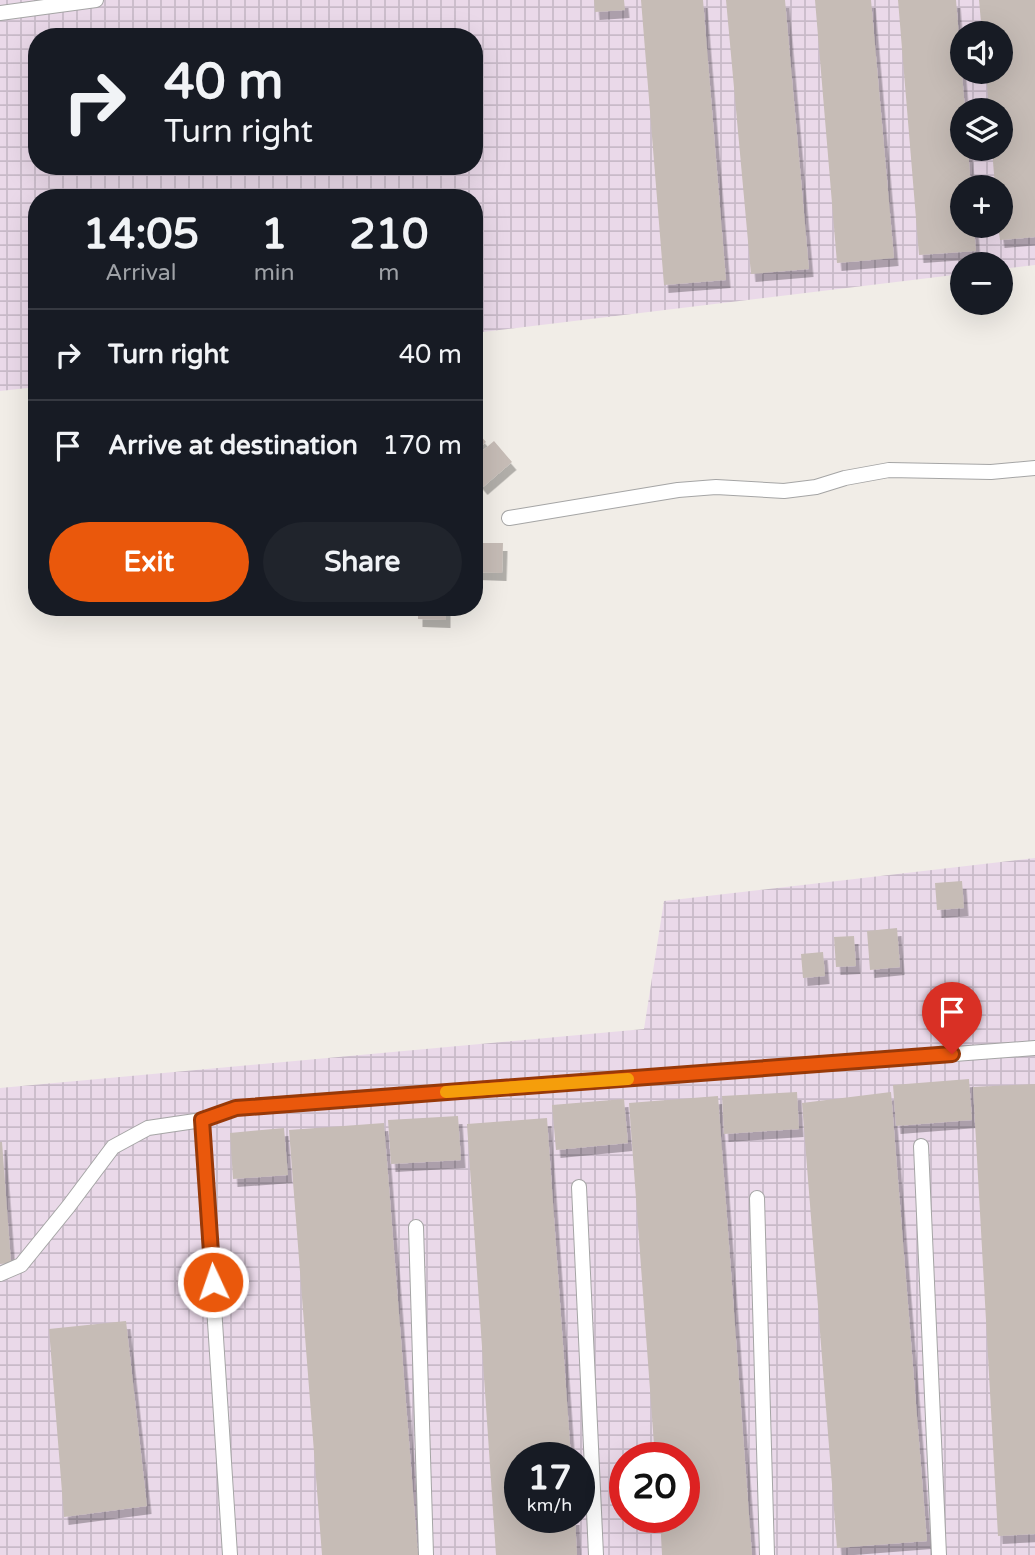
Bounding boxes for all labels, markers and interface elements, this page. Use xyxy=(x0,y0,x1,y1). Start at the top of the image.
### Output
map controls xyxy=(950,21,1013,315)
button: sound xyxy=(950,21,1013,84)
text: 40 m xyxy=(164,53,283,112)
icon: right xyxy=(49,56,140,147)
button: layers xyxy=(950,98,1013,161)
text: Turn right xyxy=(164,113,313,151)
button: + xyxy=(950,175,1013,238)
text: 14:05 xyxy=(83,209,199,260)
text: 1 xyxy=(261,209,287,260)
text: 210 xyxy=(349,209,428,260)
button: − xyxy=(950,252,1013,315)
text: Arrival xyxy=(105,259,176,287)
text: min xyxy=(254,259,295,287)
text: m xyxy=(378,259,399,287)
icon: right xyxy=(49,336,87,374)
text: Turn right xyxy=(108,339,229,370)
text: 40 m xyxy=(399,339,462,370)
icon: arrive xyxy=(49,427,87,465)
text: Arrive at destination xyxy=(108,430,358,461)
text: 170 m xyxy=(382,430,462,461)
button: Exit xyxy=(49,522,249,602)
button: Share xyxy=(263,522,462,602)
pin xyxy=(922,982,982,1054)
icon: arrive xyxy=(933,993,971,1031)
position arrow xyxy=(176,1245,250,1319)
speed limit sign: 20 xyxy=(609,1442,700,1533)
text: 17 xyxy=(528,1457,571,1499)
text: km/h xyxy=(527,1494,572,1516)

